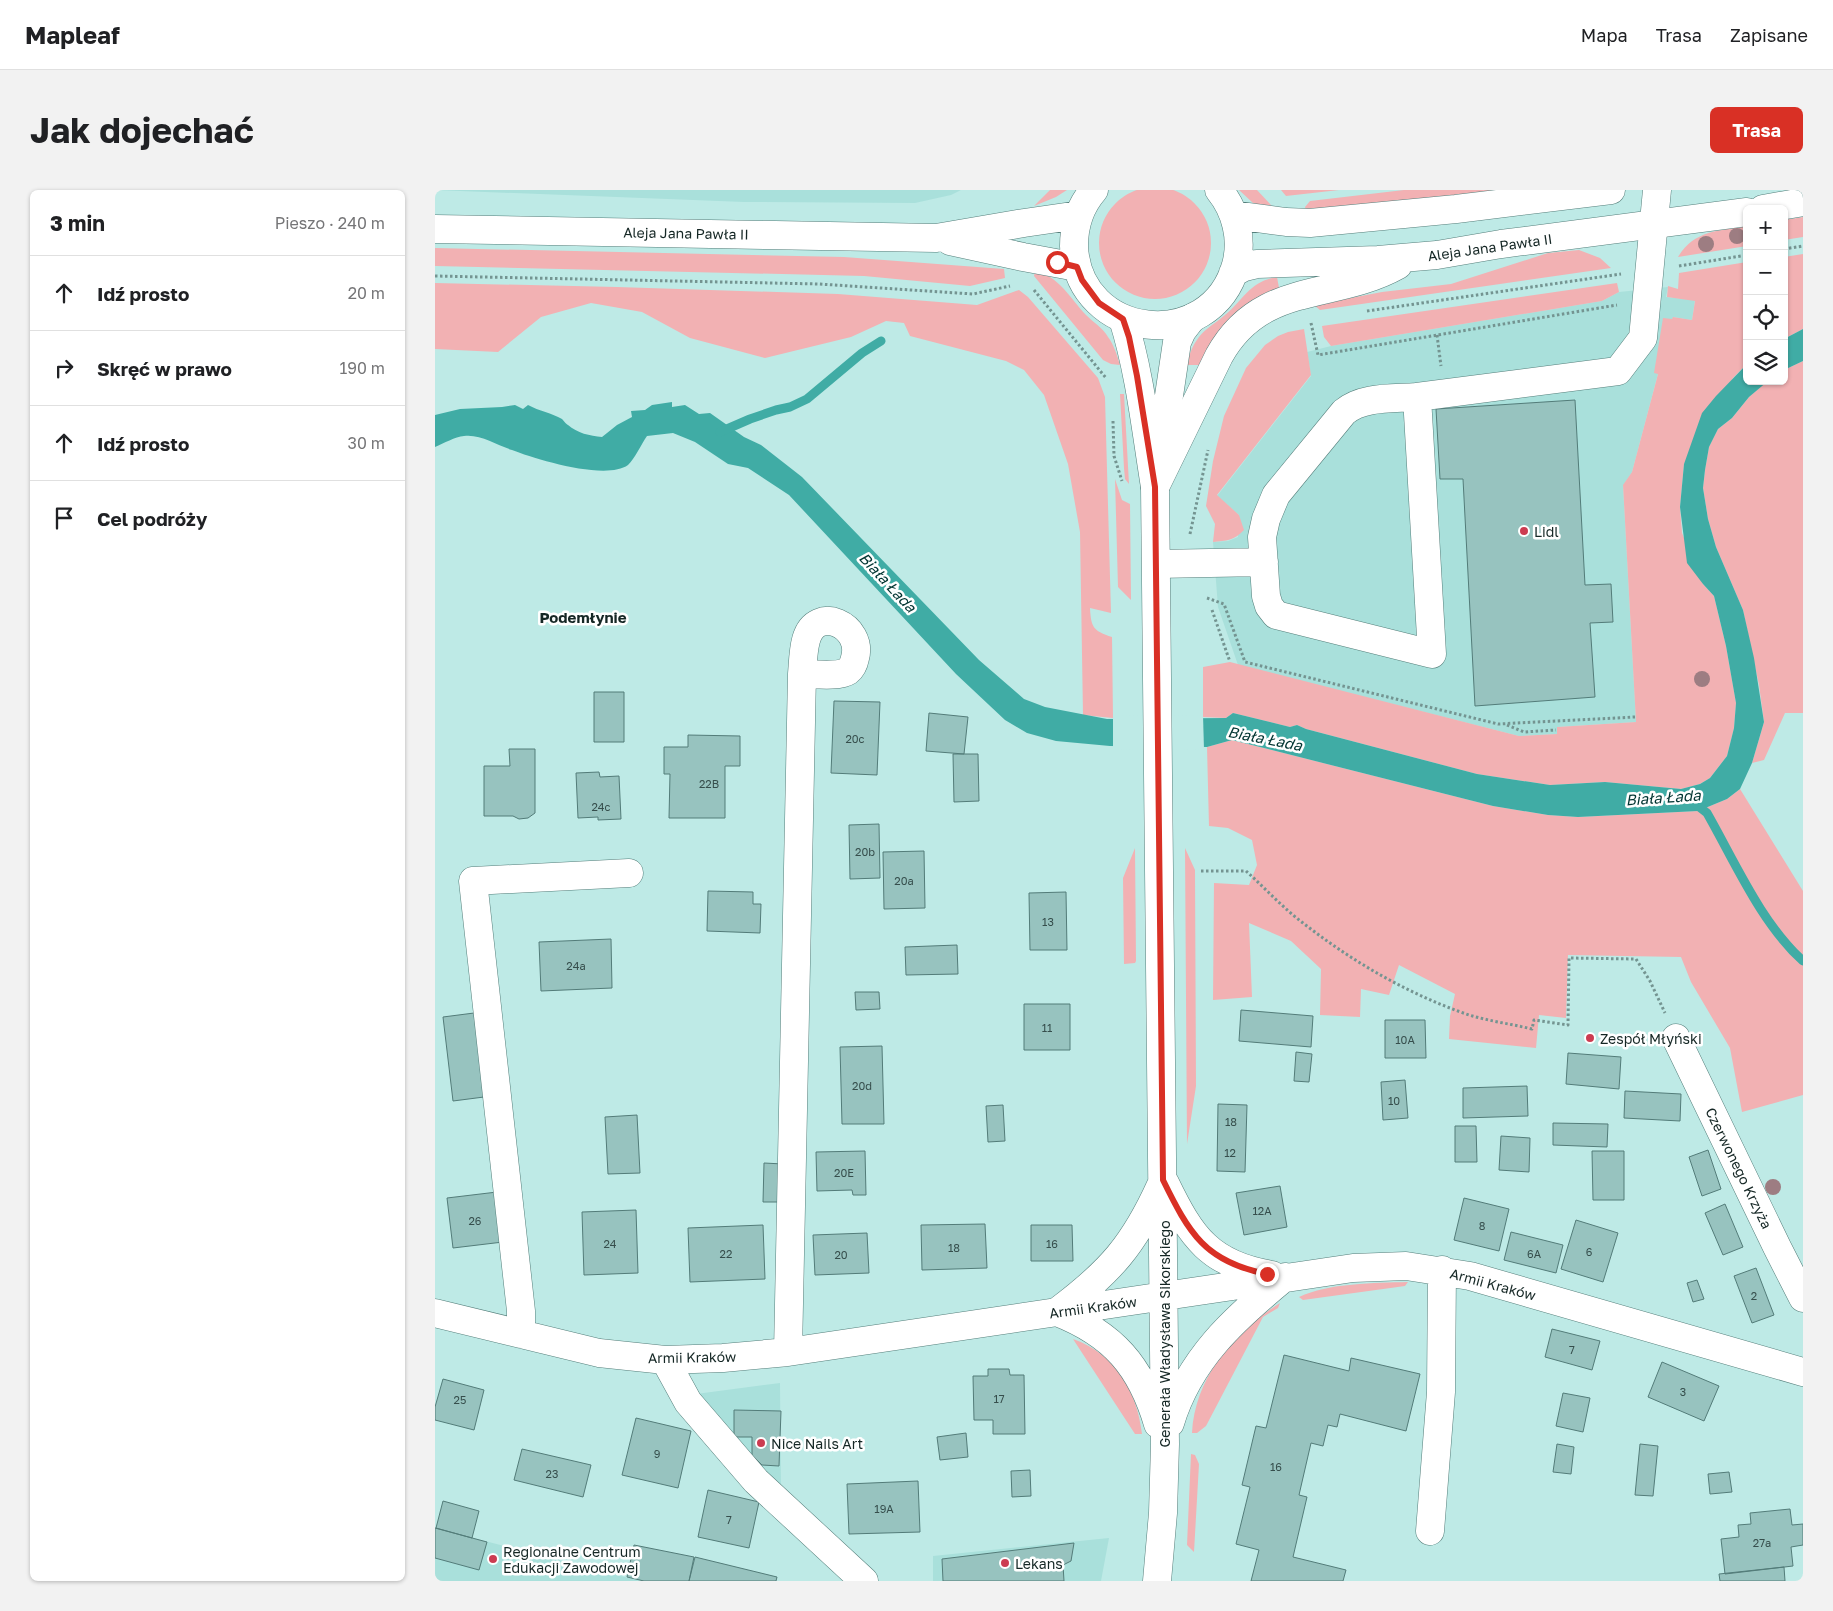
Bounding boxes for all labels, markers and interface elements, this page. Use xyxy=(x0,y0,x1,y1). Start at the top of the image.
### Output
text: Mapleaf xyxy=(25,20,120,49)
text: Mapa xyxy=(1581,24,1628,46)
text: Trasa xyxy=(1656,24,1702,46)
text: Zapisane xyxy=(1730,24,1808,46)
button: Trasa xyxy=(1710,107,1803,153)
text: Jak dojechać xyxy=(30,109,254,151)
map controls xyxy=(1743,205,1788,385)
button: + xyxy=(1743,205,1788,250)
text: 3 min xyxy=(50,210,105,236)
text: Pieszo · 240 m xyxy=(275,213,385,233)
street label: Aleja Jana Pawła II xyxy=(623,223,749,243)
street label: Aleja Jana Pawła II xyxy=(1427,230,1553,264)
button: − xyxy=(1743,250,1788,295)
route start xyxy=(1046,251,1069,274)
icon: ahead xyxy=(50,279,78,307)
text: Idź prosto xyxy=(97,282,189,305)
text: 20 m xyxy=(348,283,385,303)
button: locate xyxy=(1743,295,1788,340)
button: layers xyxy=(1743,340,1788,385)
icon: right xyxy=(50,354,78,382)
text: Skręć w prawo xyxy=(97,357,232,380)
text: 190 m xyxy=(339,358,385,378)
icon: ahead xyxy=(50,429,78,457)
text: Idź prosto xyxy=(97,432,189,455)
text: 30 m xyxy=(348,433,385,453)
icon: arrive xyxy=(50,504,78,532)
text: Cel podróży xyxy=(97,507,207,530)
place label: Lidl xyxy=(1534,523,1559,540)
marker: Lidl xyxy=(1518,525,1530,537)
water label: Biała Łada xyxy=(856,548,921,616)
district label: Podemłynie xyxy=(539,608,627,626)
water label: Biała Łada xyxy=(1226,722,1304,754)
house number: 20c xyxy=(845,732,865,745)
house number: 22B xyxy=(699,777,719,790)
water label: Biała Łada xyxy=(1625,785,1702,809)
house number: 24c xyxy=(591,800,611,813)
house number: 20b xyxy=(855,845,875,858)
house number: 20a xyxy=(894,874,914,887)
house number: 13 xyxy=(1042,915,1054,928)
house number: 24a xyxy=(566,959,586,972)
house number: 11 xyxy=(1042,1021,1052,1034)
place label: Zespół Młyński xyxy=(1600,1030,1702,1047)
marker: Zespół Młyński xyxy=(1584,1032,1596,1044)
house number: 10A xyxy=(1395,1033,1415,1046)
house number: 20d xyxy=(852,1079,872,1092)
house number: 10 xyxy=(1388,1094,1400,1107)
street label: Czerwonego Krzyża xyxy=(1702,1105,1776,1231)
house number: 18 xyxy=(1225,1115,1237,1128)
house number: 12 xyxy=(1224,1146,1236,1159)
house number: 20E xyxy=(834,1166,854,1179)
house number: 12A xyxy=(1252,1204,1272,1217)
house number: 26 xyxy=(468,1214,482,1227)
house number: 8 xyxy=(1479,1219,1486,1232)
street label: Generała Władysława Sikorskiego xyxy=(1156,1220,1173,1448)
house number: 24 xyxy=(603,1237,617,1250)
house number: 16 xyxy=(1046,1237,1058,1250)
house number: 18 xyxy=(948,1241,960,1254)
house number: 6 xyxy=(1586,1245,1593,1258)
house number: 22 xyxy=(720,1247,732,1260)
house number: 6A xyxy=(1527,1247,1542,1260)
house number: 20 xyxy=(834,1248,848,1261)
route end xyxy=(1256,1263,1279,1286)
street label: Armii Kraków xyxy=(1448,1264,1538,1304)
house number: 2 xyxy=(1751,1289,1757,1302)
street label: Armii Kraków xyxy=(1048,1292,1138,1322)
house number: 7 xyxy=(1569,1343,1575,1356)
street label: Armii Kraków xyxy=(648,1348,736,1366)
house number: 3 xyxy=(1680,1385,1686,1398)
house number: 17 xyxy=(993,1392,1005,1405)
house number: 25 xyxy=(454,1393,466,1406)
place label: Nice Nails Art xyxy=(771,1435,863,1452)
marker: Nice Nails Art xyxy=(755,1437,767,1449)
house number: 9 xyxy=(654,1447,660,1460)
house number: 16 xyxy=(1270,1460,1282,1473)
house number: 23 xyxy=(546,1467,558,1480)
house number: 19A xyxy=(874,1502,894,1515)
house number: 7 xyxy=(726,1513,732,1526)
house number: 27a xyxy=(1753,1536,1771,1549)
place label: Regionalne Centrum Edukacji Zawodowej xyxy=(503,1543,641,1576)
marker: Regionalne Centrum Edukacji Zawodowej xyxy=(487,1553,499,1565)
place label: Lekans xyxy=(1015,1555,1063,1572)
marker: Lekans xyxy=(999,1557,1011,1569)

